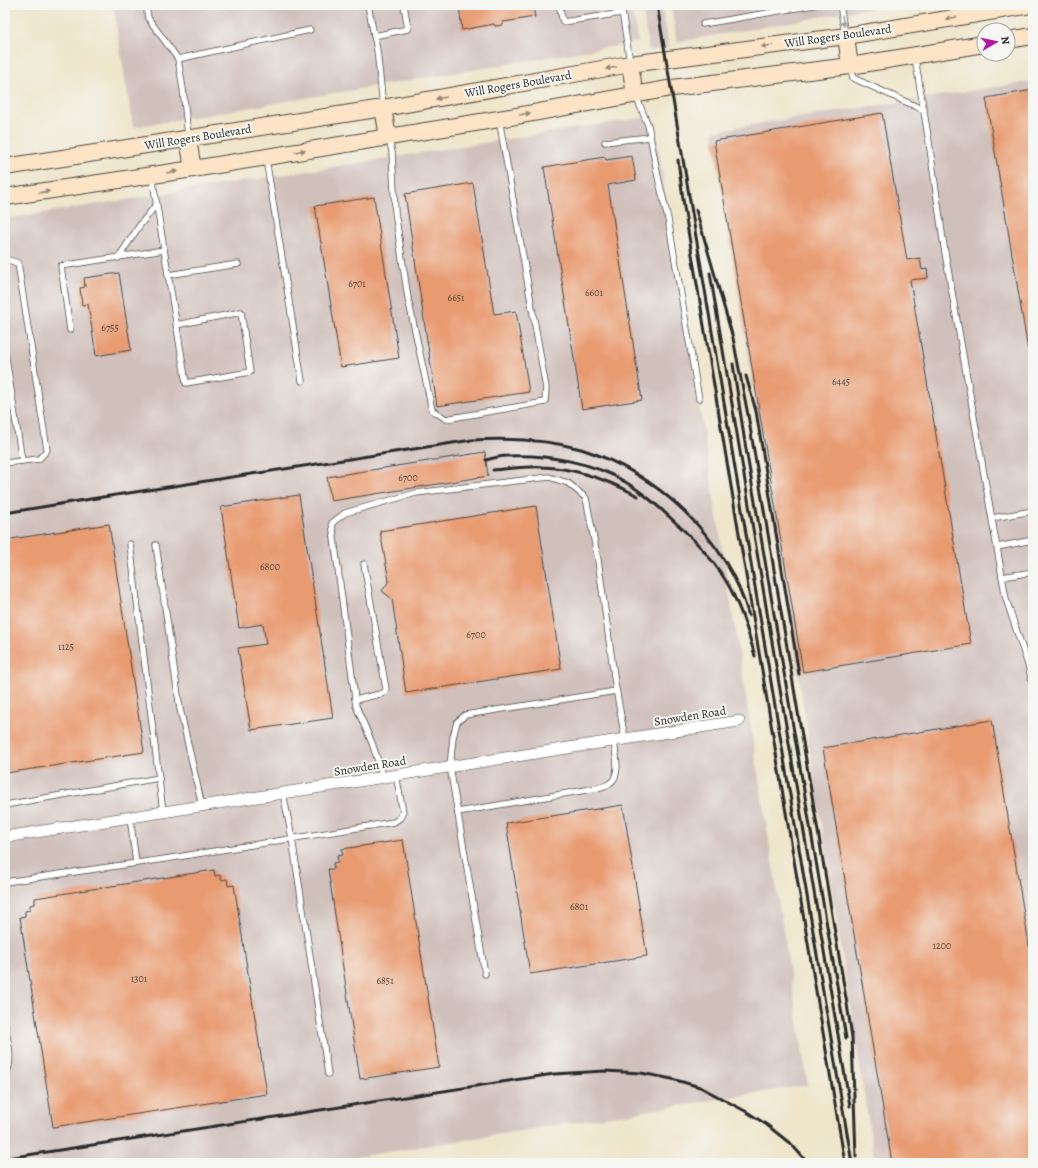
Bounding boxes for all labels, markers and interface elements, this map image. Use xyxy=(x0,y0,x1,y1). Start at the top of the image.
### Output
one-way arrow xyxy=(840,15,846,27)
one-way arrow xyxy=(945,16,957,22)
street label: Will Rogers Boulevard xyxy=(782,20,893,52)
north arrow xyxy=(976,22,1016,62)
text: N xyxy=(997,35,1013,46)
one-way arrow xyxy=(761,43,773,49)
one-way arrow xyxy=(605,65,617,71)
street label: Will Rogers Boulevard xyxy=(462,67,573,101)
one-way arrow xyxy=(435,95,448,101)
one-way arrow xyxy=(519,111,532,117)
street label: Will Rogers Boulevard xyxy=(142,121,253,154)
one-way arrow xyxy=(294,148,307,154)
one-way arrow xyxy=(166,169,178,175)
one-way arrow xyxy=(38,189,50,195)
house number: 6701 xyxy=(348,277,366,290)
house number: 6601 xyxy=(585,286,604,299)
house number: 6651 xyxy=(448,291,465,304)
house number: 6755 xyxy=(101,321,119,334)
house number: 6445 xyxy=(832,375,850,388)
house number: 6700 xyxy=(398,471,418,484)
house number: 6800 xyxy=(260,560,280,573)
house number: 6700 xyxy=(466,628,486,641)
house number: 1125 xyxy=(58,640,74,653)
street label: Snowden Road xyxy=(653,702,728,730)
street label: Snowden Road xyxy=(333,752,408,780)
house number: 6801 xyxy=(570,900,589,913)
house number: 1200 xyxy=(933,939,951,952)
house number: 1301 xyxy=(131,972,148,985)
house number: 6851 xyxy=(376,974,394,987)

